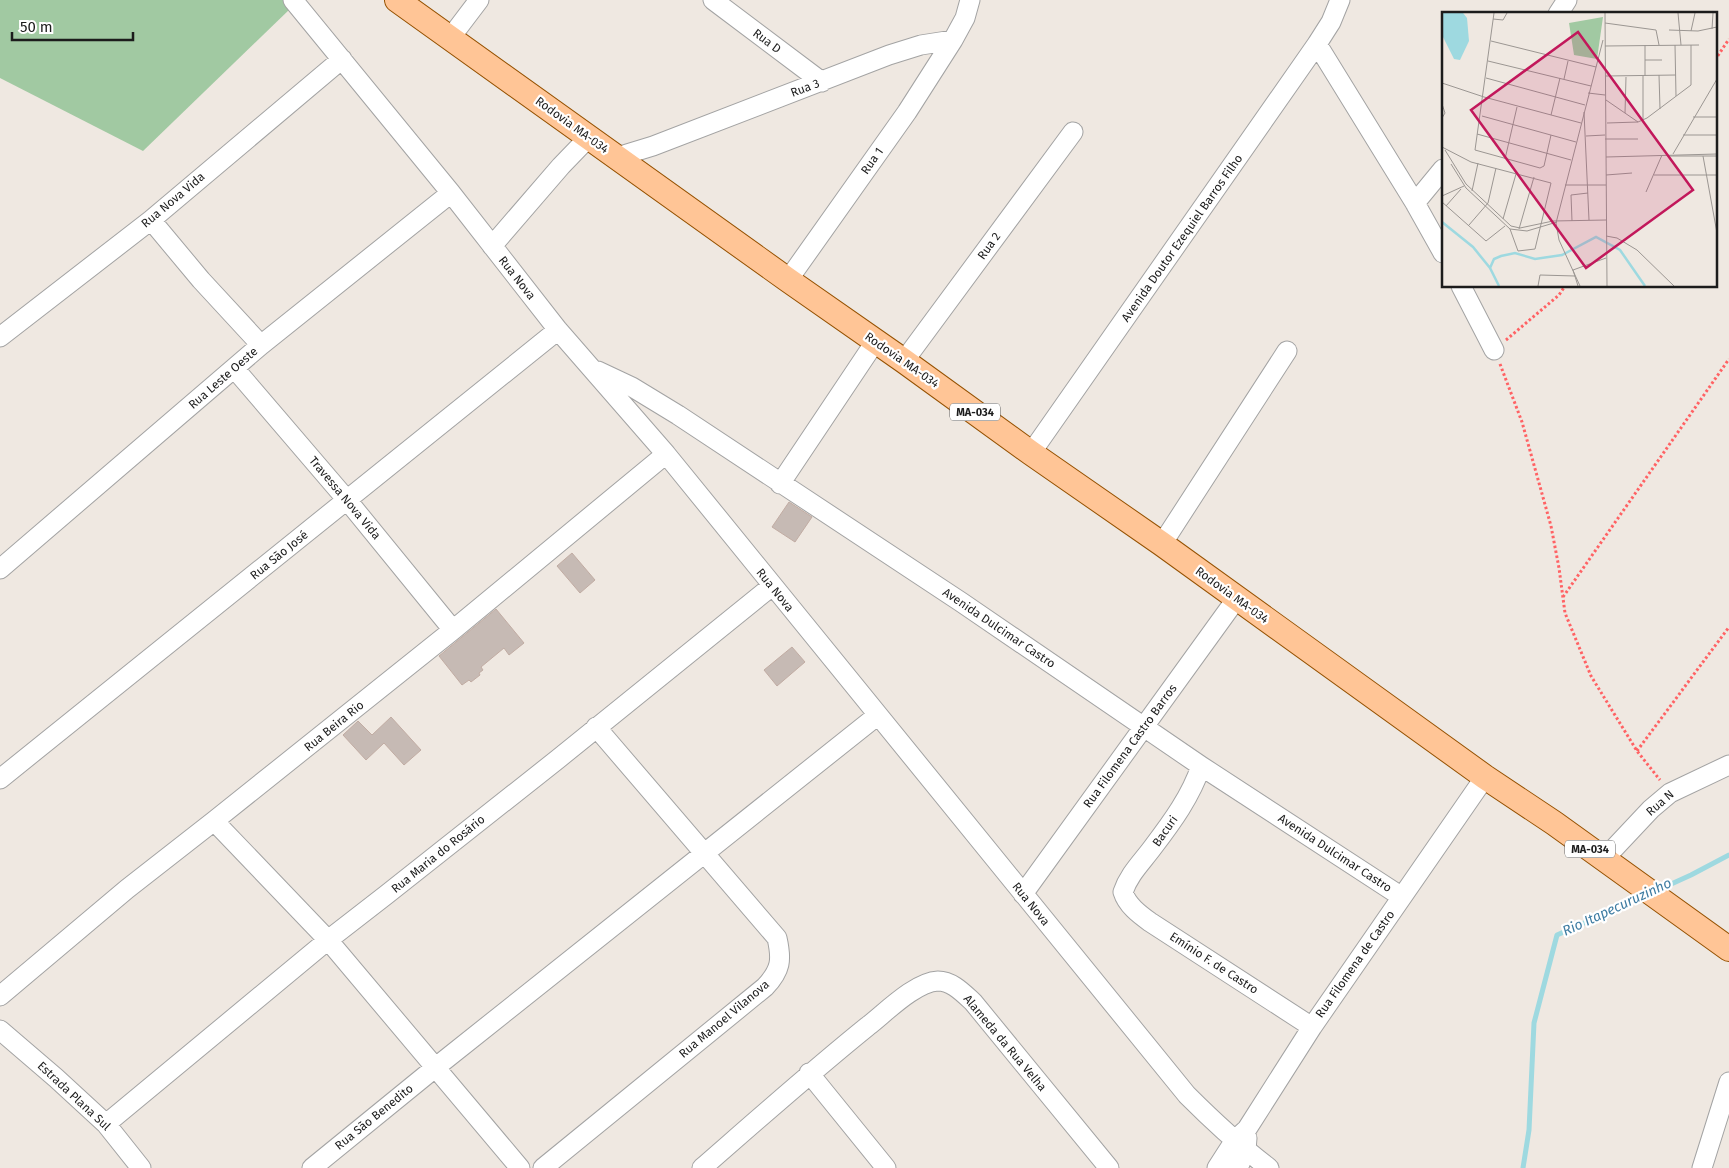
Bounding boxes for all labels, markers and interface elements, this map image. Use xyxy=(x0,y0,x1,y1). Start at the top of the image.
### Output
scale bar xyxy=(12,10,134,42)
inset map xyxy=(1442,12,1716,288)
text: 50 m xyxy=(20,18,53,36)
street label: Rua D xyxy=(750,26,784,56)
street label: Rua 3 xyxy=(789,76,821,100)
street label: Rodovia MA-034 xyxy=(533,94,612,157)
street label: Rua 1 xyxy=(858,145,886,177)
street label: Avenida Doutor Ezequiel Barros Filho xyxy=(1119,152,1245,324)
street label: Rua Nova Vida xyxy=(139,169,207,231)
street label: Rua 2 xyxy=(975,230,1003,262)
street label: Rua Nova xyxy=(496,253,538,303)
street label: Rodovia MA-034 xyxy=(862,329,942,391)
street label: Rua Leste Oeste xyxy=(186,344,260,412)
road number: MA-034 xyxy=(950,404,1000,421)
street label: Travessa Nova Vida xyxy=(306,454,384,542)
street label: Rua São José xyxy=(247,528,311,582)
street label: Rodovia MA-034 xyxy=(1193,564,1272,627)
street label: Rua Nova xyxy=(753,566,797,614)
street label: Avenida Dulcimar Castro xyxy=(940,585,1058,671)
street label: Rua Filomena Castro Barros xyxy=(1080,681,1180,811)
street label: Rua Beira Rio xyxy=(301,698,367,754)
street label: Rua N xyxy=(1643,787,1677,819)
street label: Avenida Dulcimar Castro xyxy=(1276,811,1394,895)
street label: Rua Maria do Rosário xyxy=(389,812,487,896)
street label: Bacuri xyxy=(1149,813,1181,849)
road number: MA-034 xyxy=(1565,841,1615,858)
water label: Rio Itapecuruzinho xyxy=(1560,874,1674,940)
street label: Rua Nova xyxy=(1009,880,1053,928)
street label: Rua Filomena de Castro xyxy=(1313,908,1397,1020)
street label: Emínio F. de Castro xyxy=(1167,929,1261,997)
street label: Rua Manoel Vilanova xyxy=(676,977,772,1061)
street label: Alameda da Rua Velha xyxy=(961,992,1049,1094)
street label: Estrada Plana Sul xyxy=(35,1059,114,1134)
street label: Rua São Benedito xyxy=(332,1081,416,1153)

